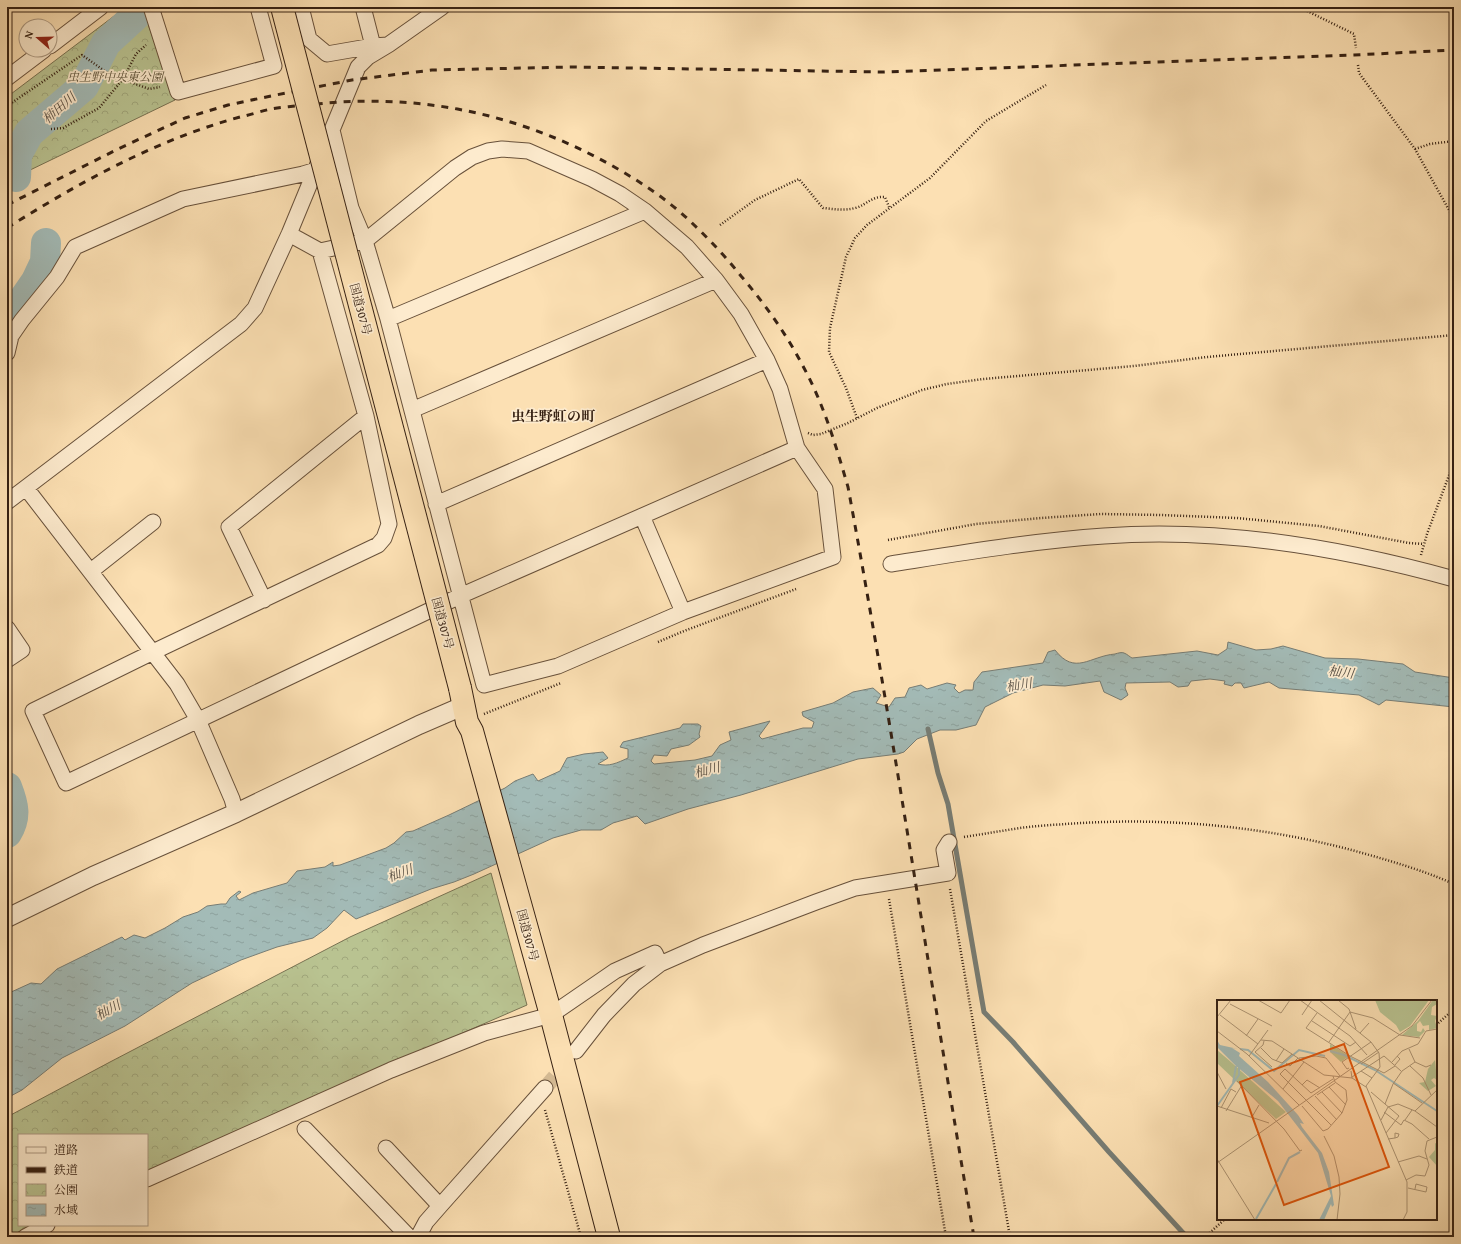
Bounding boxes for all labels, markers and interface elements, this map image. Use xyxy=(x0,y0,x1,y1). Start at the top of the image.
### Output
north arrow xyxy=(18,18,58,58)
text: N xyxy=(20,28,38,41)
park label: 虫生野中央東公園 xyxy=(67,68,165,85)
water label: 柿田川 xyxy=(38,87,81,128)
street label: 国道307号 xyxy=(346,281,376,337)
district label: 虫生野虹の町 xyxy=(511,406,596,426)
street label: 国道307号 xyxy=(428,595,458,651)
water label: 杣川 xyxy=(1327,661,1357,683)
water label: 杣川 xyxy=(1005,673,1035,696)
water label: 杣川 xyxy=(692,757,724,782)
water label: 杣川 xyxy=(385,859,417,886)
street label: 国道307号 xyxy=(513,907,543,963)
water label: 杣川 xyxy=(92,995,126,1024)
inset map xyxy=(1217,1000,1437,1220)
legend xyxy=(18,1134,148,1226)
text: 道路 xyxy=(54,1141,78,1158)
text: 鉄道 xyxy=(53,1161,78,1178)
text: 公園 xyxy=(54,1181,78,1198)
text: 水域 xyxy=(54,1201,78,1218)

